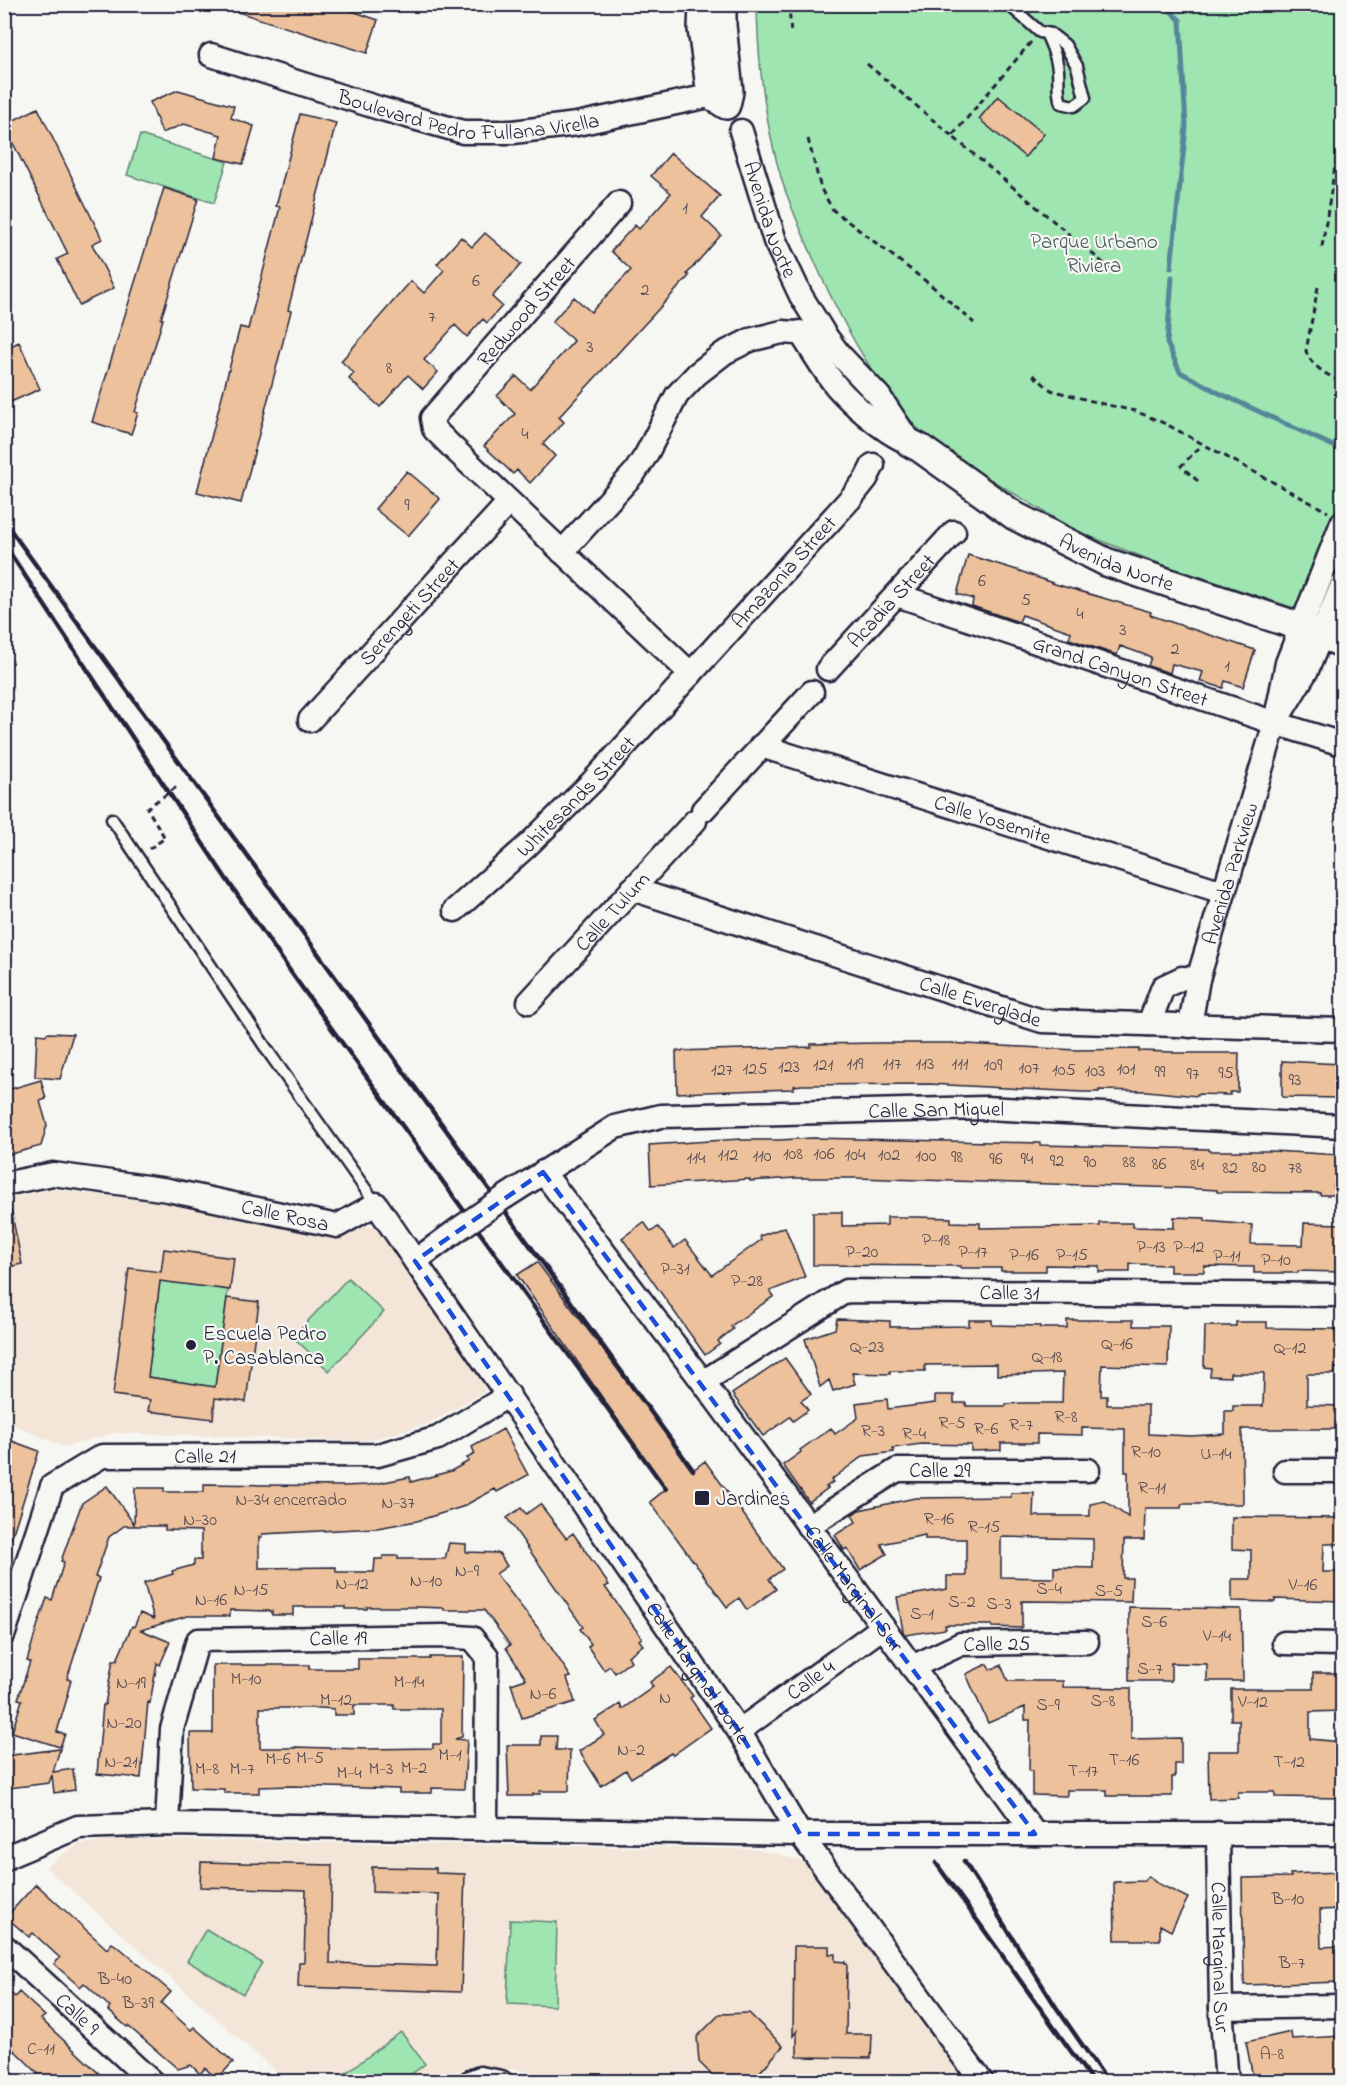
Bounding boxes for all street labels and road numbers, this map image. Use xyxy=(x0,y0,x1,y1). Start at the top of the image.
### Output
street label: Boulevard Pedro Fullana Virella xyxy=(333,83,602,149)
street label: Avenida Norte xyxy=(734,158,804,284)
street label: Redwood Street xyxy=(471,250,584,374)
street label: Amazonia Street xyxy=(726,510,845,636)
street label: Avenida Norte xyxy=(1053,527,1178,601)
street label: Acadia Street xyxy=(841,548,944,656)
street label: Serengeti Street xyxy=(353,552,468,674)
street label: Grand Canyon Street xyxy=(1028,629,1212,716)
street label: Whitesands Street xyxy=(511,730,644,865)
street label: Calle Yosemite xyxy=(930,789,1055,854)
street label: Avenida Parkview xyxy=(1196,799,1267,948)
street label: Calle Tulum xyxy=(569,866,658,959)
street label: Calle Everglade xyxy=(915,969,1045,1037)
street label: Calle San Miguel xyxy=(868,1095,1005,1128)
street label: Calle Rosa xyxy=(238,1193,332,1241)
street label: Calle 31 xyxy=(979,1279,1040,1310)
street label: Calle 21 xyxy=(174,1443,236,1473)
street label: Calle 29 xyxy=(909,1457,971,1487)
street label: Calle Marginal Sur xyxy=(796,1520,910,1660)
street label: Calle Marginal Norte xyxy=(641,1596,755,1748)
street label: Calle 19 xyxy=(309,1624,368,1655)
street label: Calle 25 xyxy=(963,1630,1031,1661)
street label: Calle 4 xyxy=(781,1653,842,1709)
street label: Calle Marginal Sur xyxy=(1201,1881,1236,2034)
street label: Calle 9 xyxy=(47,1987,106,2044)

